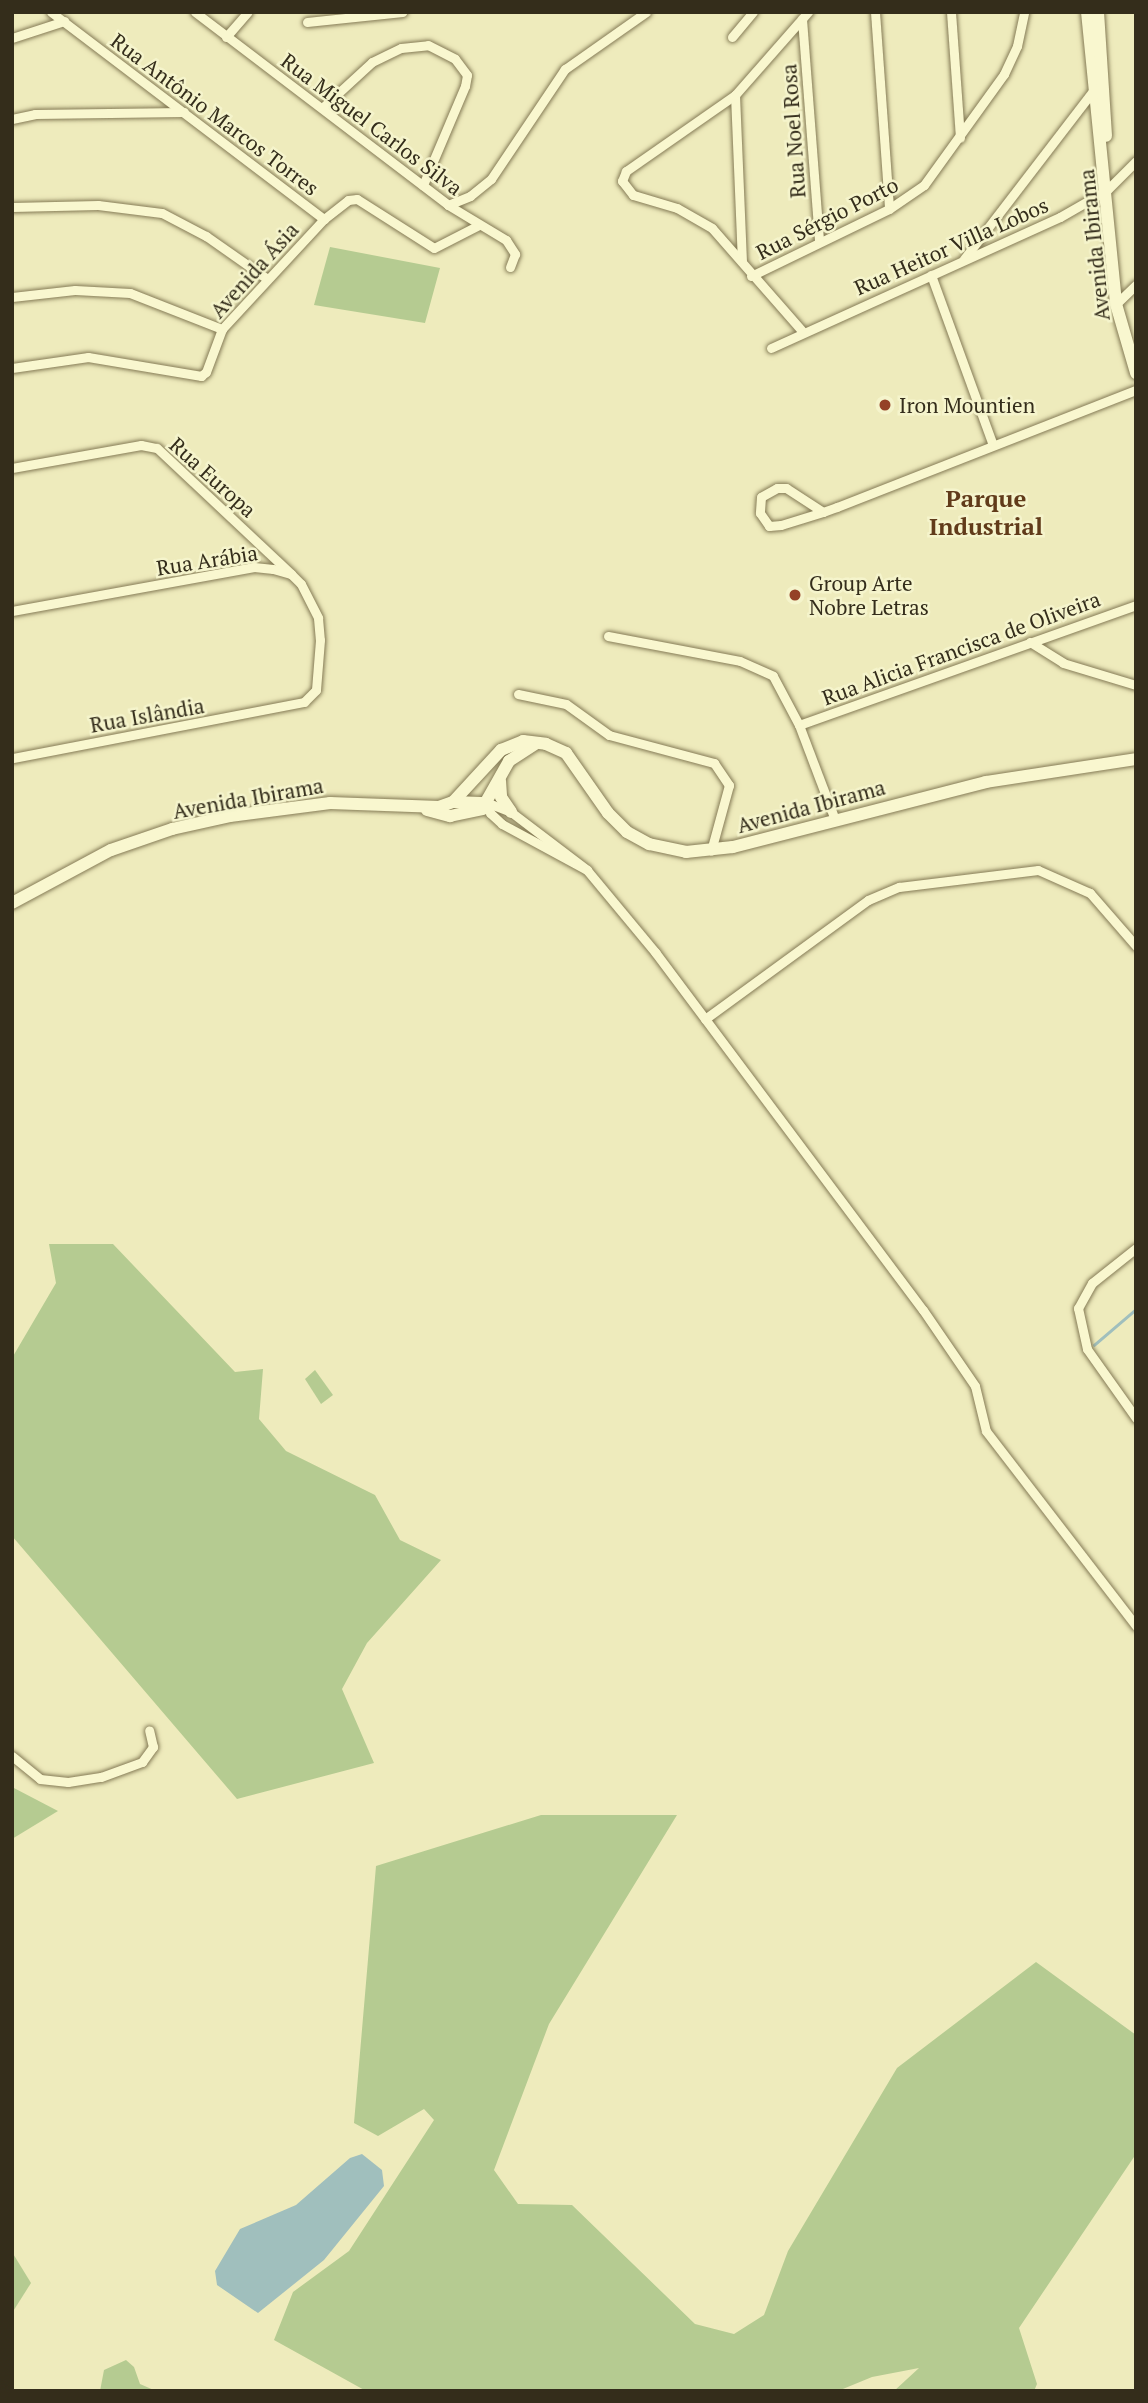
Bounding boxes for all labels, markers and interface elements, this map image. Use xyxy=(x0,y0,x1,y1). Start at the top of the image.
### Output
street label: Rua Antônio Marcos Torres xyxy=(106,27,324,201)
street label: Rua Miguel Carlos Silva xyxy=(276,48,468,200)
street label: Rua Noel Rosa xyxy=(776,63,810,199)
street label: Avenida Ibirama xyxy=(1074,168,1114,322)
street label: Rua Sérgio Porto xyxy=(752,171,902,265)
street label: Rua Heitor Villa Lobos xyxy=(850,192,1052,300)
street label: Avenida Ásia xyxy=(204,217,304,323)
place label: Iron Mountien xyxy=(899,392,1035,418)
marker: Iron Mountien xyxy=(877,397,893,413)
street label: Rua Europa xyxy=(165,432,261,522)
district label: Parque Industrial xyxy=(929,485,1043,541)
street label: Rua Arábia xyxy=(154,540,260,580)
place label: Group Arte Nobre Letras xyxy=(809,570,929,620)
street label: Rua Alicia Francisca de Oliveira xyxy=(818,586,1104,710)
marker: Group Arte Nobre Letras xyxy=(787,587,803,603)
street label: Rua Islândia xyxy=(88,693,206,737)
street label: Avenida Ibirama xyxy=(171,772,325,824)
street label: Avenida Ibirama xyxy=(734,774,888,838)

